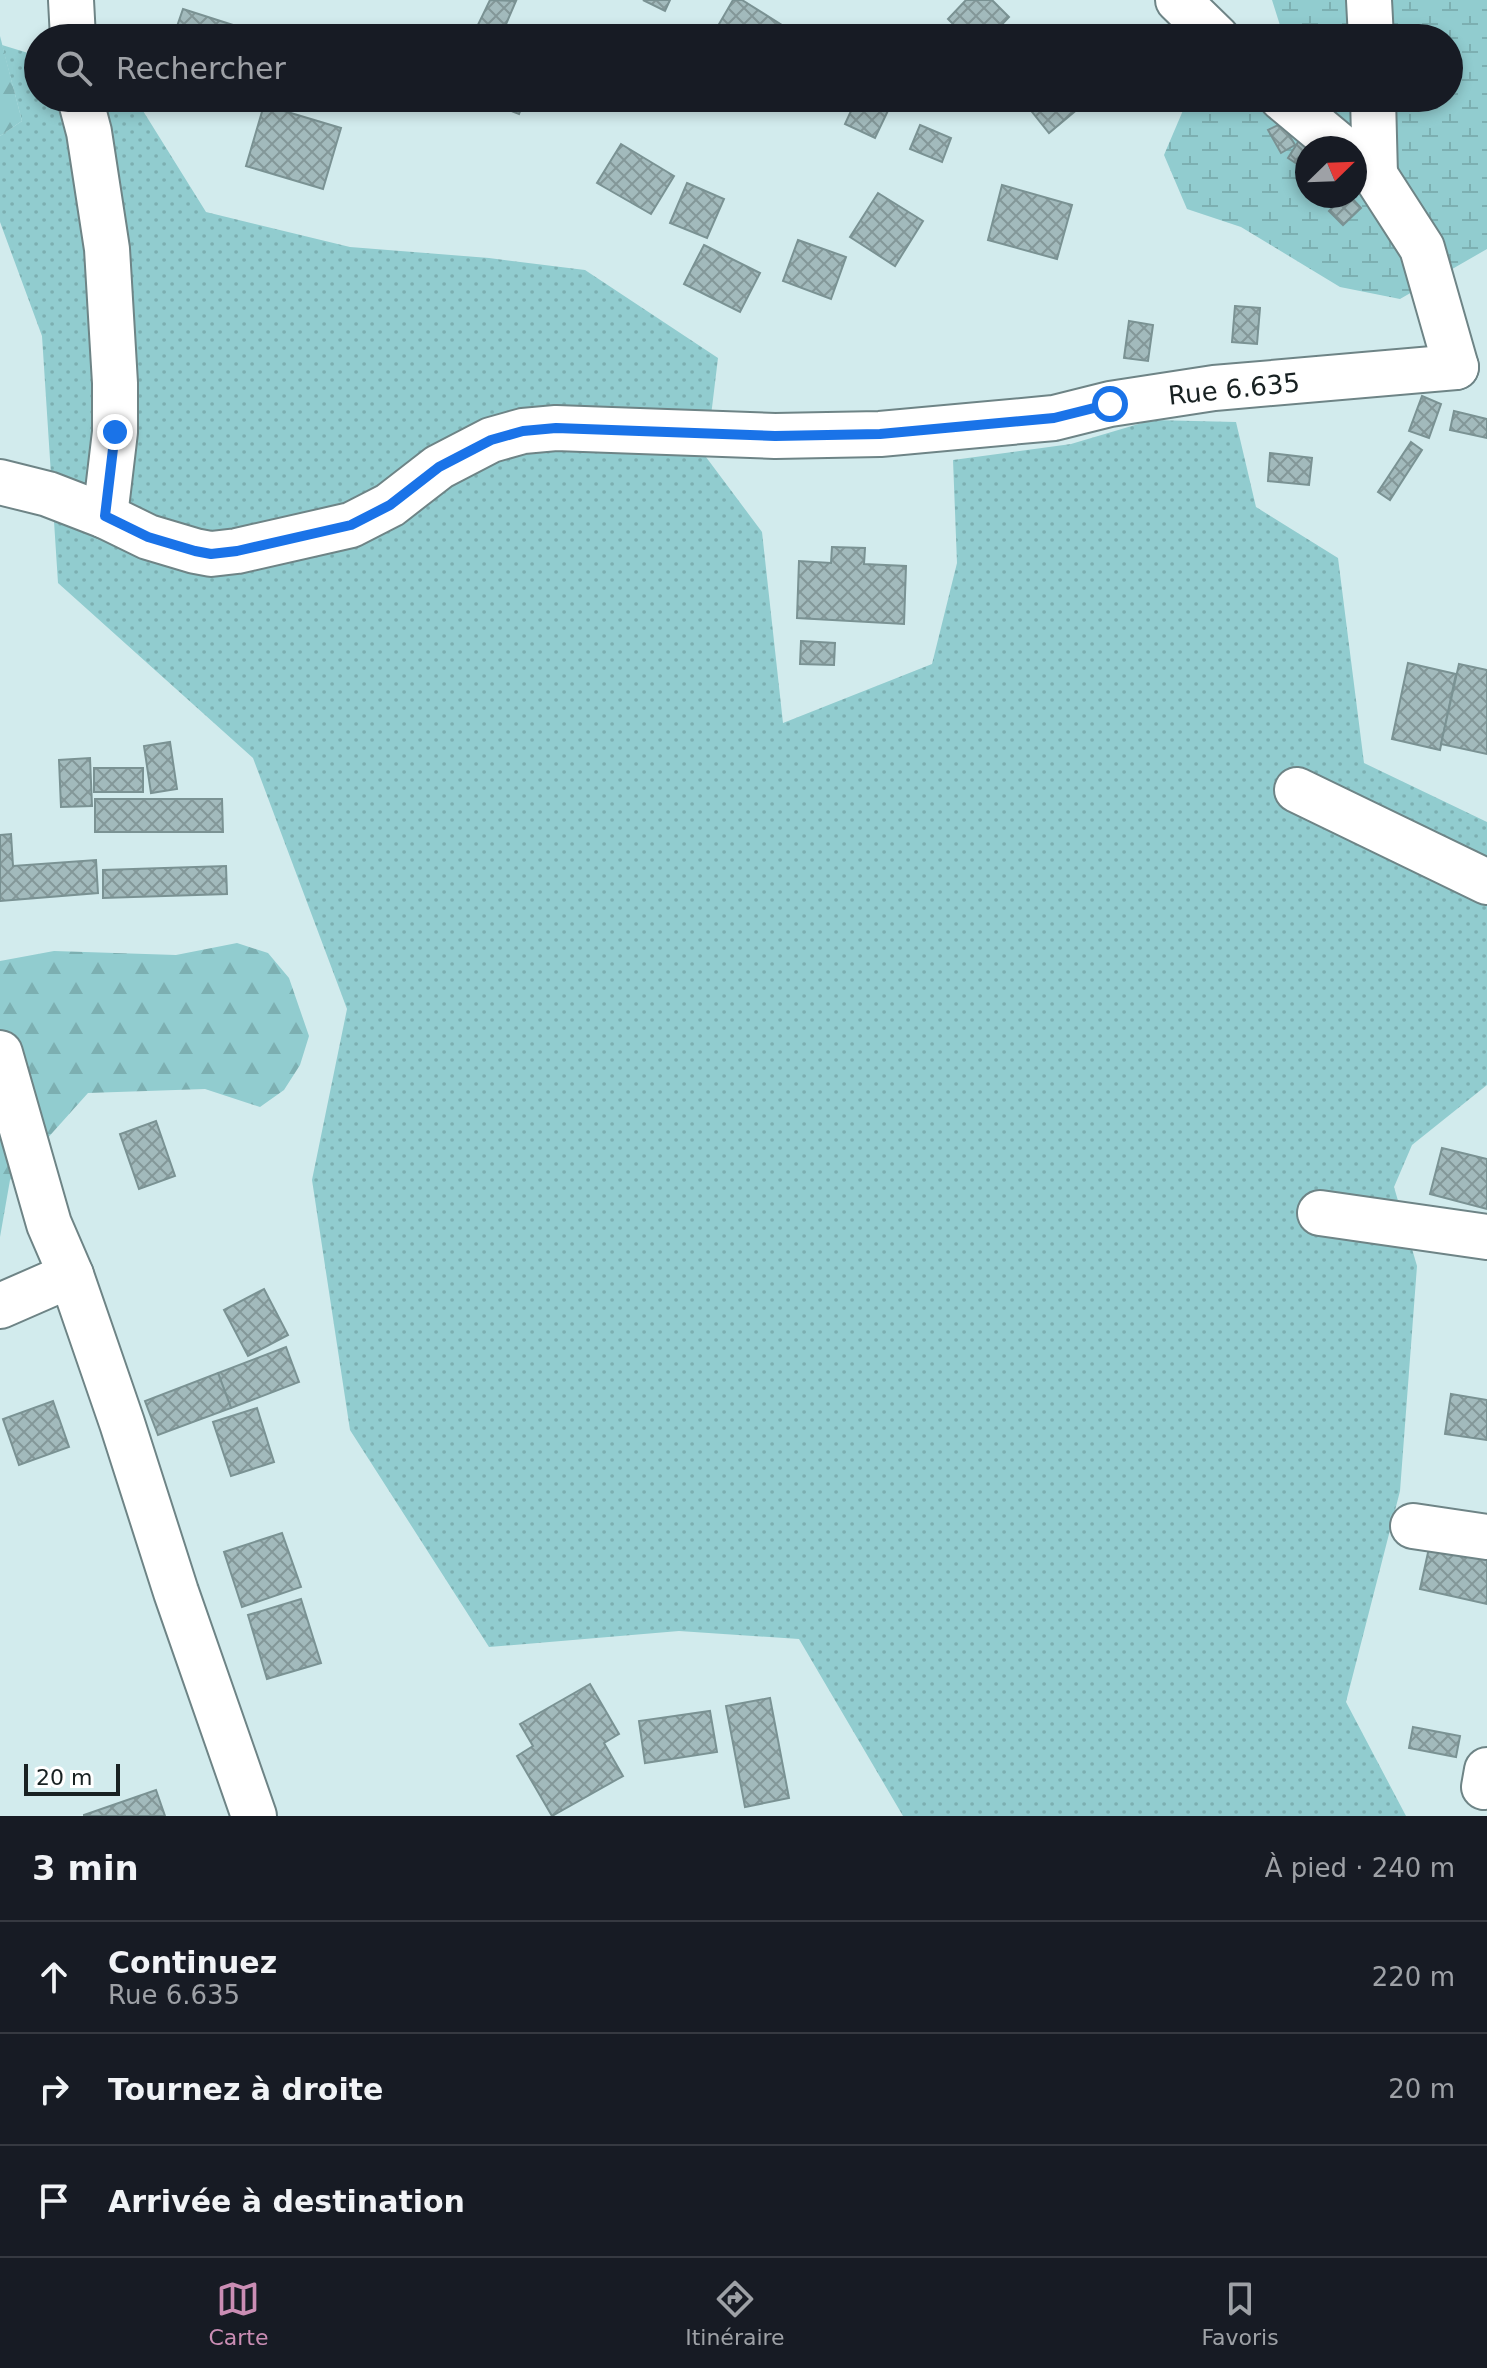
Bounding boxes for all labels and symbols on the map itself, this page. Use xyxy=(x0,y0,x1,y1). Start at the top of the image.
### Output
north arrow xyxy=(1295,136,1367,208)
street label: Rue 6.635 xyxy=(1167,367,1301,411)
route start xyxy=(1092,386,1128,422)
route end xyxy=(97,414,133,450)
scale bar xyxy=(24,1760,120,1796)

